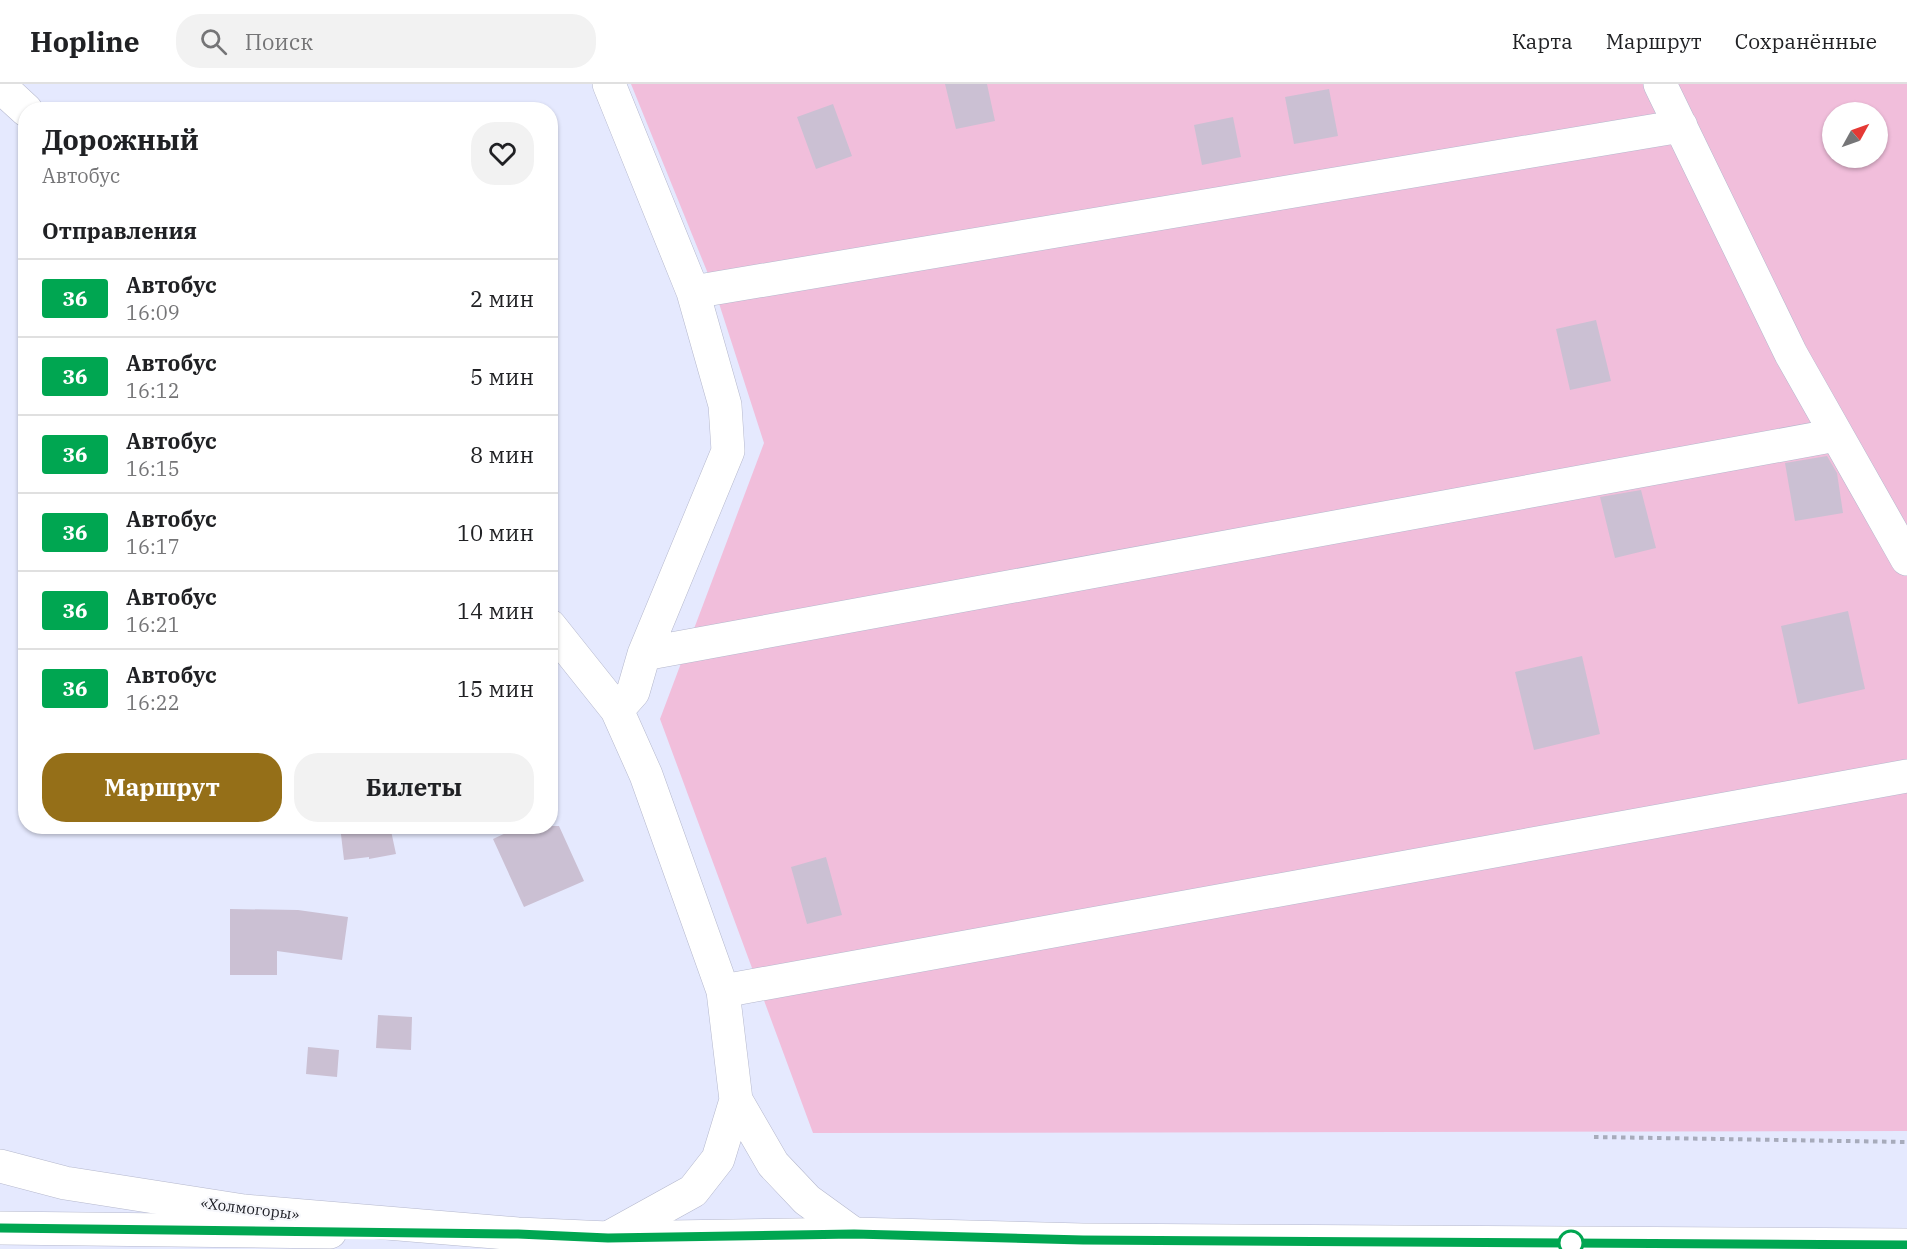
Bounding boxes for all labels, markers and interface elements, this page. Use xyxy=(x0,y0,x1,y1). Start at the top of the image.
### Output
search box xyxy=(176,14,596,68)
text: Hopline xyxy=(30,23,140,60)
icon: search xyxy=(197,25,230,58)
text: Поиск xyxy=(245,27,313,56)
text: Карта xyxy=(1512,27,1573,55)
text: Маршрут xyxy=(1606,27,1702,55)
text: Сохранённые xyxy=(1735,27,1877,55)
north arrow xyxy=(1822,102,1888,168)
map controls xyxy=(1822,102,1888,168)
text: Дорожный xyxy=(42,121,199,158)
button: heart xyxy=(471,122,534,185)
text: Автобус xyxy=(42,162,120,189)
text: Отправления xyxy=(42,216,197,245)
text: Автобус xyxy=(126,270,217,299)
text: 36 xyxy=(62,284,88,312)
text: 2 мин xyxy=(470,284,534,313)
text: 16:09 xyxy=(126,299,180,326)
text: Автобус xyxy=(126,348,217,377)
text: 36 xyxy=(62,362,88,390)
text: 5 мин xyxy=(470,362,534,391)
text: 16:12 xyxy=(126,377,180,404)
text: Автобус xyxy=(126,426,217,455)
text: 36 xyxy=(62,440,88,468)
text: 8 мин xyxy=(470,440,534,469)
text: 16:15 xyxy=(126,455,180,482)
text: Автобус xyxy=(126,504,217,533)
text: 36 xyxy=(62,518,88,546)
text: 10 мин xyxy=(457,518,534,547)
text: 16:17 xyxy=(126,533,180,560)
text: Автобус xyxy=(126,582,217,611)
text: 36 xyxy=(62,596,88,624)
text: 14 мин xyxy=(457,596,534,625)
text: 16:21 xyxy=(126,611,180,638)
text: Автобус xyxy=(126,660,217,689)
text: 36 xyxy=(62,674,88,702)
text: 15 мин xyxy=(457,674,534,703)
text: 16:22 xyxy=(126,689,180,716)
button: Маршрут xyxy=(42,753,282,822)
button: Билеты xyxy=(294,753,534,822)
street label: «Холмогоры» xyxy=(200,1193,301,1224)
unlabelled marker xyxy=(1558,1230,1584,1249)

